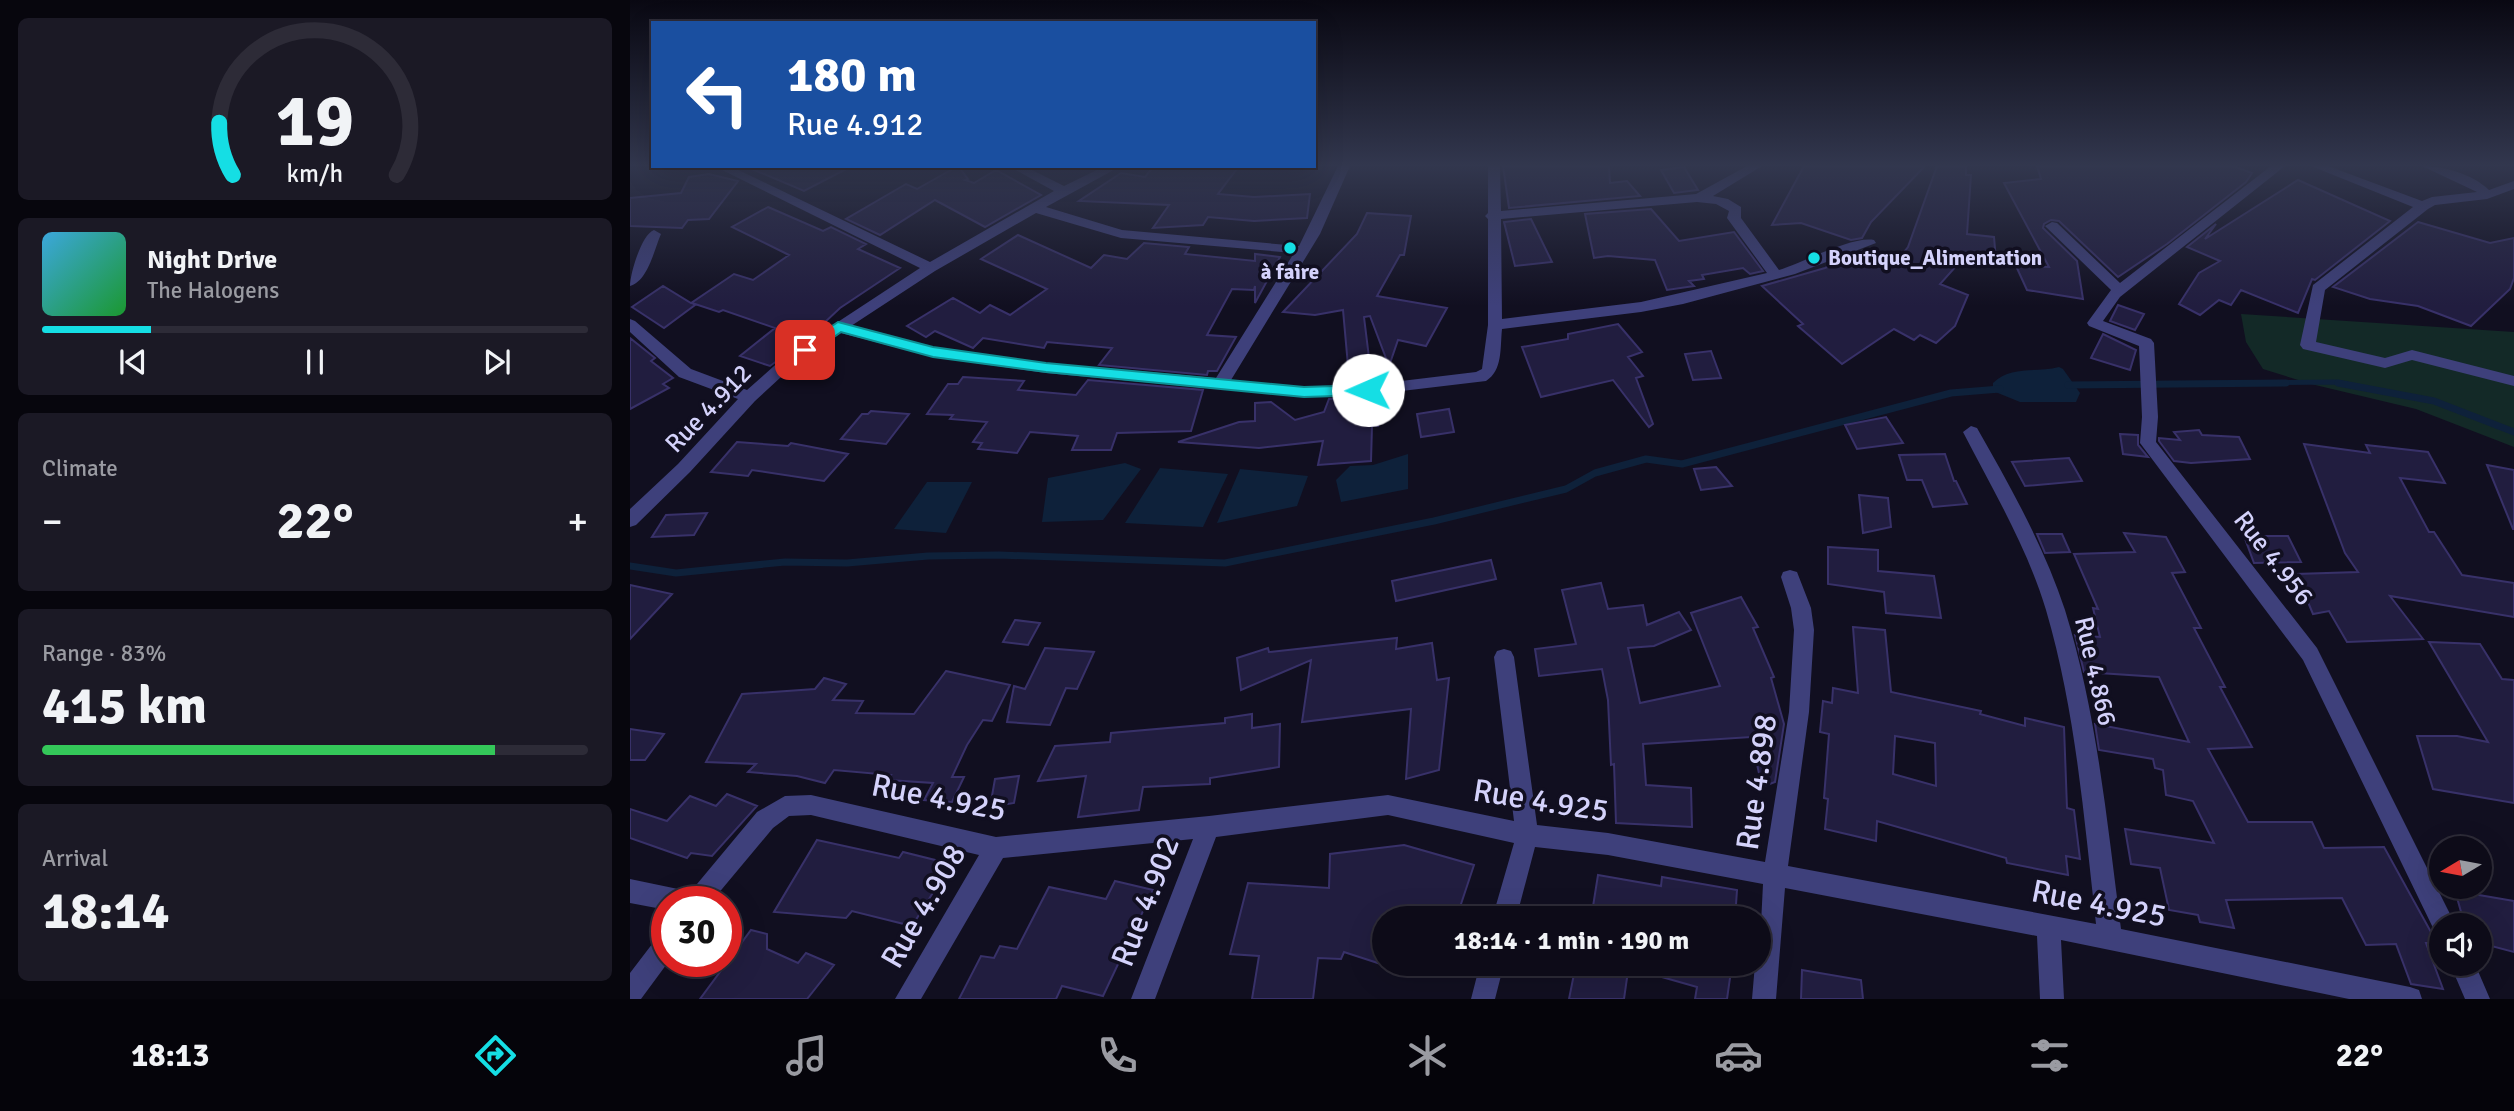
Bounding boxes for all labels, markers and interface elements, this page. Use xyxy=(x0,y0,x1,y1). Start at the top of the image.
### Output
text: 180 m xyxy=(787,45,917,105)
icon: left xyxy=(672,49,763,140)
text: 19 xyxy=(276,77,354,166)
text: Rue 4.912 xyxy=(787,105,924,144)
text: km/h xyxy=(287,158,343,189)
marker: à faire xyxy=(1282,240,1298,256)
text: Night Drive xyxy=(147,244,277,276)
place label: Boutique_Alimentation xyxy=(1828,245,2042,271)
marker: Boutique_Alimentation xyxy=(1806,250,1822,266)
place label: à faire xyxy=(1261,259,1319,285)
text: The Halogens xyxy=(147,276,279,305)
pin xyxy=(775,320,835,380)
icon: arrive xyxy=(786,331,824,369)
icon: previous xyxy=(114,343,152,381)
icon: pause xyxy=(296,343,334,381)
icon: next xyxy=(478,343,516,381)
position arrow xyxy=(1331,353,1405,427)
street label: Rue 4.912 xyxy=(659,358,759,460)
text: Climate xyxy=(42,454,118,483)
text: 22° xyxy=(277,489,353,553)
text: − xyxy=(42,498,63,545)
text: + xyxy=(567,498,588,545)
street label: Rue 4.956 xyxy=(2226,505,2320,612)
street label: Rue 4.866 xyxy=(2067,614,2123,729)
text: Range · 83% xyxy=(42,639,166,668)
text: 415 km xyxy=(42,674,207,738)
street label: Rue 4.898 xyxy=(1728,712,1785,852)
street label: Rue 4.925 xyxy=(868,765,1010,830)
street label: Rue 4.925 xyxy=(1470,771,1611,830)
street label: Rue 4.902 xyxy=(1103,830,1188,972)
north arrow xyxy=(2429,836,2492,900)
map controls xyxy=(2429,836,2492,976)
street label: Rue 4.908 xyxy=(872,837,974,975)
text: Arrival xyxy=(42,844,108,873)
street label: Rue 4.925 xyxy=(2028,871,2170,936)
text: 18:14 xyxy=(42,879,170,943)
speed limit sign: 30 xyxy=(651,886,742,977)
button: sound xyxy=(2429,913,2492,976)
text: 18:14 · 1 min · 190 m xyxy=(1454,925,1689,957)
icon: directions xyxy=(471,1031,520,1080)
icon: music xyxy=(782,1031,831,1080)
icon: phone xyxy=(1093,1031,1142,1080)
icon: climate xyxy=(1403,1031,1452,1080)
icon: car xyxy=(1714,1031,1763,1080)
icon: filters xyxy=(2025,1031,2074,1080)
text: 18:13 xyxy=(131,1036,209,1075)
text: 22° xyxy=(2336,1036,2383,1075)

